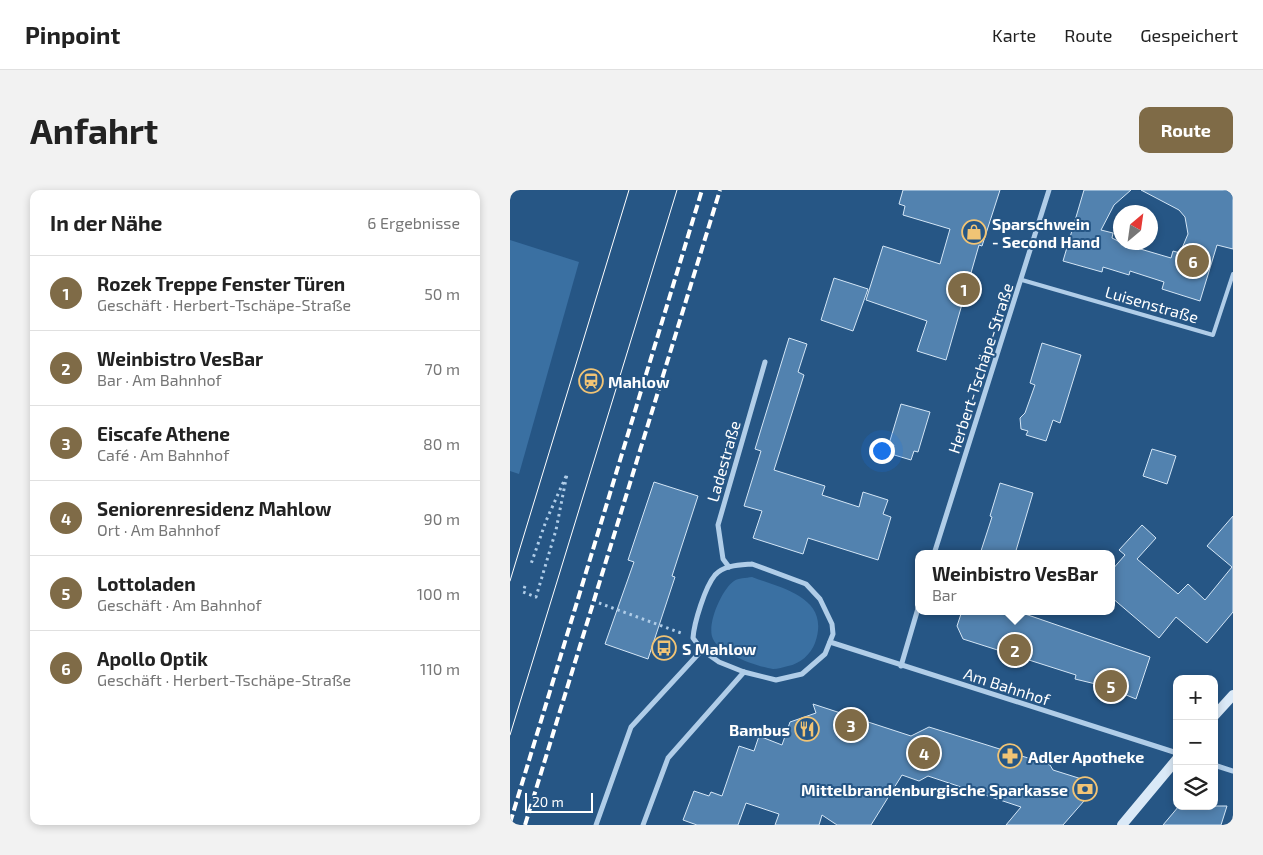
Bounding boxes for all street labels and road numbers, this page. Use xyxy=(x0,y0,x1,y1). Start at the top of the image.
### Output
street label: Herbert-Tschäpe-Straße xyxy=(943,280,1017,456)
street label: Luisenstraße xyxy=(1103,282,1201,326)
street label: Ladestraße xyxy=(702,418,744,504)
street label: Am Bahnhof xyxy=(962,663,1053,709)

